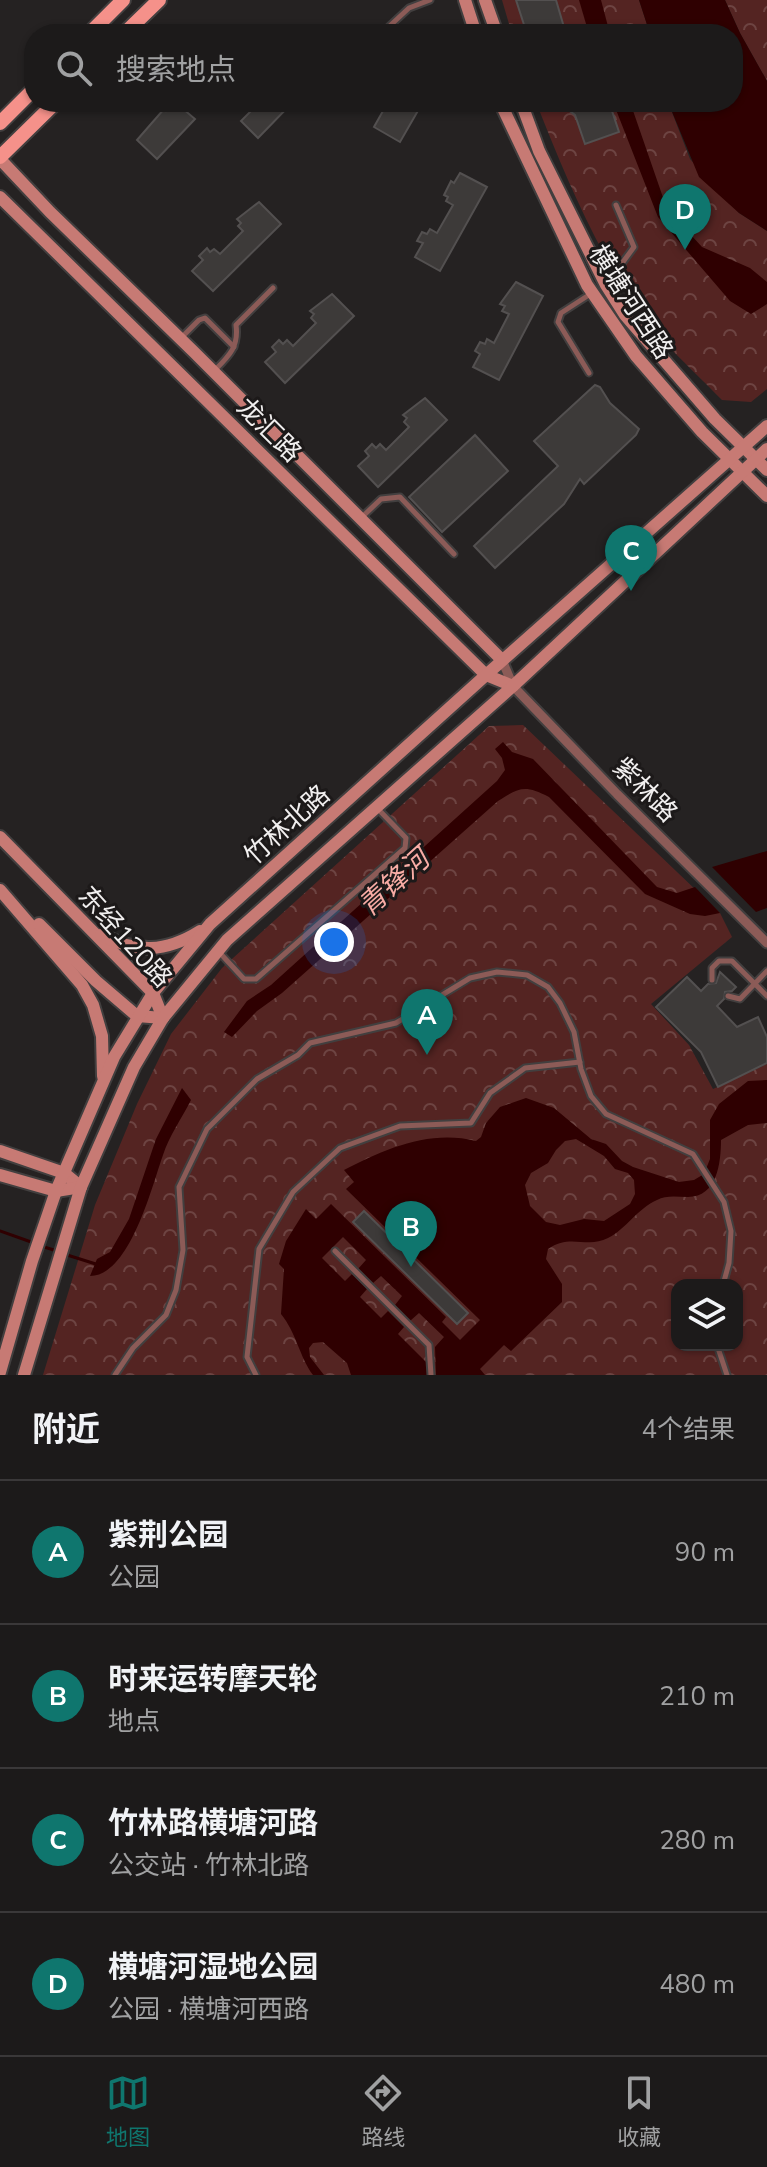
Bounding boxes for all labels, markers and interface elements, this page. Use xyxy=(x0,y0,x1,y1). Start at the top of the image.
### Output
search box xyxy=(24,24,743,112)
icon: search xyxy=(52,46,96,90)
text: 搜索地点 xyxy=(116,50,236,91)
pin: D xyxy=(659,184,711,250)
street label: 横塘河西路 xyxy=(581,238,681,366)
street label: 龙汇路 xyxy=(229,390,309,470)
pin: C xyxy=(605,525,657,591)
street label: 紫林路 xyxy=(605,750,685,830)
street label: 竹林北路 xyxy=(237,777,337,873)
water label: 青锋河 xyxy=(350,837,442,925)
street label: 东经120路 xyxy=(70,879,180,995)
your location xyxy=(314,922,354,962)
pin: A xyxy=(401,989,453,1055)
pin: B xyxy=(385,1201,437,1267)
map controls xyxy=(671,1279,743,1351)
button: layers xyxy=(671,1279,743,1351)
text: 附近 xyxy=(32,1407,100,1453)
text: 4个结果 xyxy=(641,1412,735,1447)
text: 紫荆公园 xyxy=(108,1515,228,1556)
text: A xyxy=(48,1535,68,1570)
text: 90 m xyxy=(675,1535,735,1570)
text: 公园 xyxy=(108,1560,160,1595)
text: 时来运转摩天轮 xyxy=(108,1659,318,1700)
text: B xyxy=(49,1679,67,1714)
text: 210 m xyxy=(659,1679,735,1714)
text: 地点 xyxy=(108,1704,160,1739)
text: 竹林路横塘河路 xyxy=(108,1803,318,1844)
text: C xyxy=(49,1823,67,1858)
text: 280 m xyxy=(659,1823,735,1858)
text: 公交站 · 竹林北路 xyxy=(108,1848,309,1883)
text: 横塘河湿地公园 xyxy=(108,1947,318,1988)
text: D xyxy=(48,1967,68,2002)
text: 480 m xyxy=(659,1967,735,2002)
text: 公园 · 横塘河西路 xyxy=(108,1992,309,2027)
tab: 地图 xyxy=(106,2071,150,2153)
tab: 路线 xyxy=(361,2071,405,2153)
tab: 收藏 xyxy=(617,2071,661,2153)

